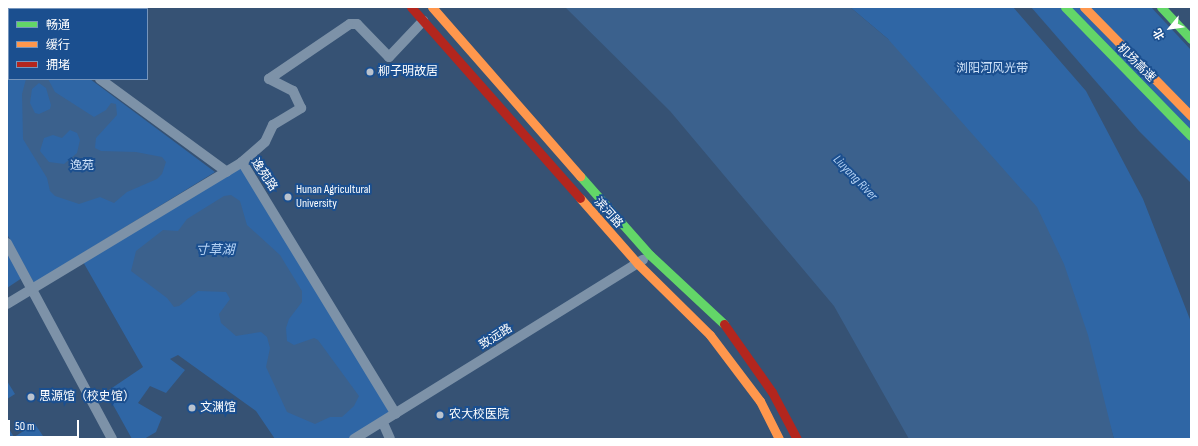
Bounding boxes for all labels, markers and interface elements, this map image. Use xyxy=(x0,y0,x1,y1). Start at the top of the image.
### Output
legend xyxy=(8,8,148,80)
north arrow xyxy=(1150,8,1190,48)
text: 畅通 xyxy=(46,18,70,33)
text: 北 xyxy=(1151,26,1167,42)
text: 缓行 xyxy=(46,38,70,53)
street label: 机场高速 xyxy=(1114,41,1158,85)
text: 拥堵 xyxy=(46,58,70,73)
park label: 浏阳河风光带 xyxy=(956,62,1028,76)
place label: 柳子明故居 xyxy=(378,65,438,79)
marker: 柳子明故居 xyxy=(365,67,375,77)
water label: Liuyang River xyxy=(830,152,880,204)
street label: 逸苑路 xyxy=(248,156,280,194)
park label: 逸苑 xyxy=(70,159,94,173)
place label: Hunan Agricultural University xyxy=(296,183,371,211)
marker: Hunan Agricultural University xyxy=(283,192,293,202)
street label: 滨河路 xyxy=(591,195,625,231)
water label: 寸草湖 xyxy=(196,242,234,258)
street label: 致远路 xyxy=(477,321,515,353)
place label: 思源馆（校史馆） xyxy=(39,390,135,404)
marker: 思源馆（校史馆） xyxy=(26,392,36,402)
place label: 文渊馆 xyxy=(200,401,236,415)
marker: 文渊馆 xyxy=(187,403,197,413)
place label: 农大校医院 xyxy=(449,408,509,422)
marker: 农大校医院 xyxy=(434,409,446,421)
scale bar xyxy=(10,412,81,438)
text: 50 m xyxy=(15,419,35,434)

